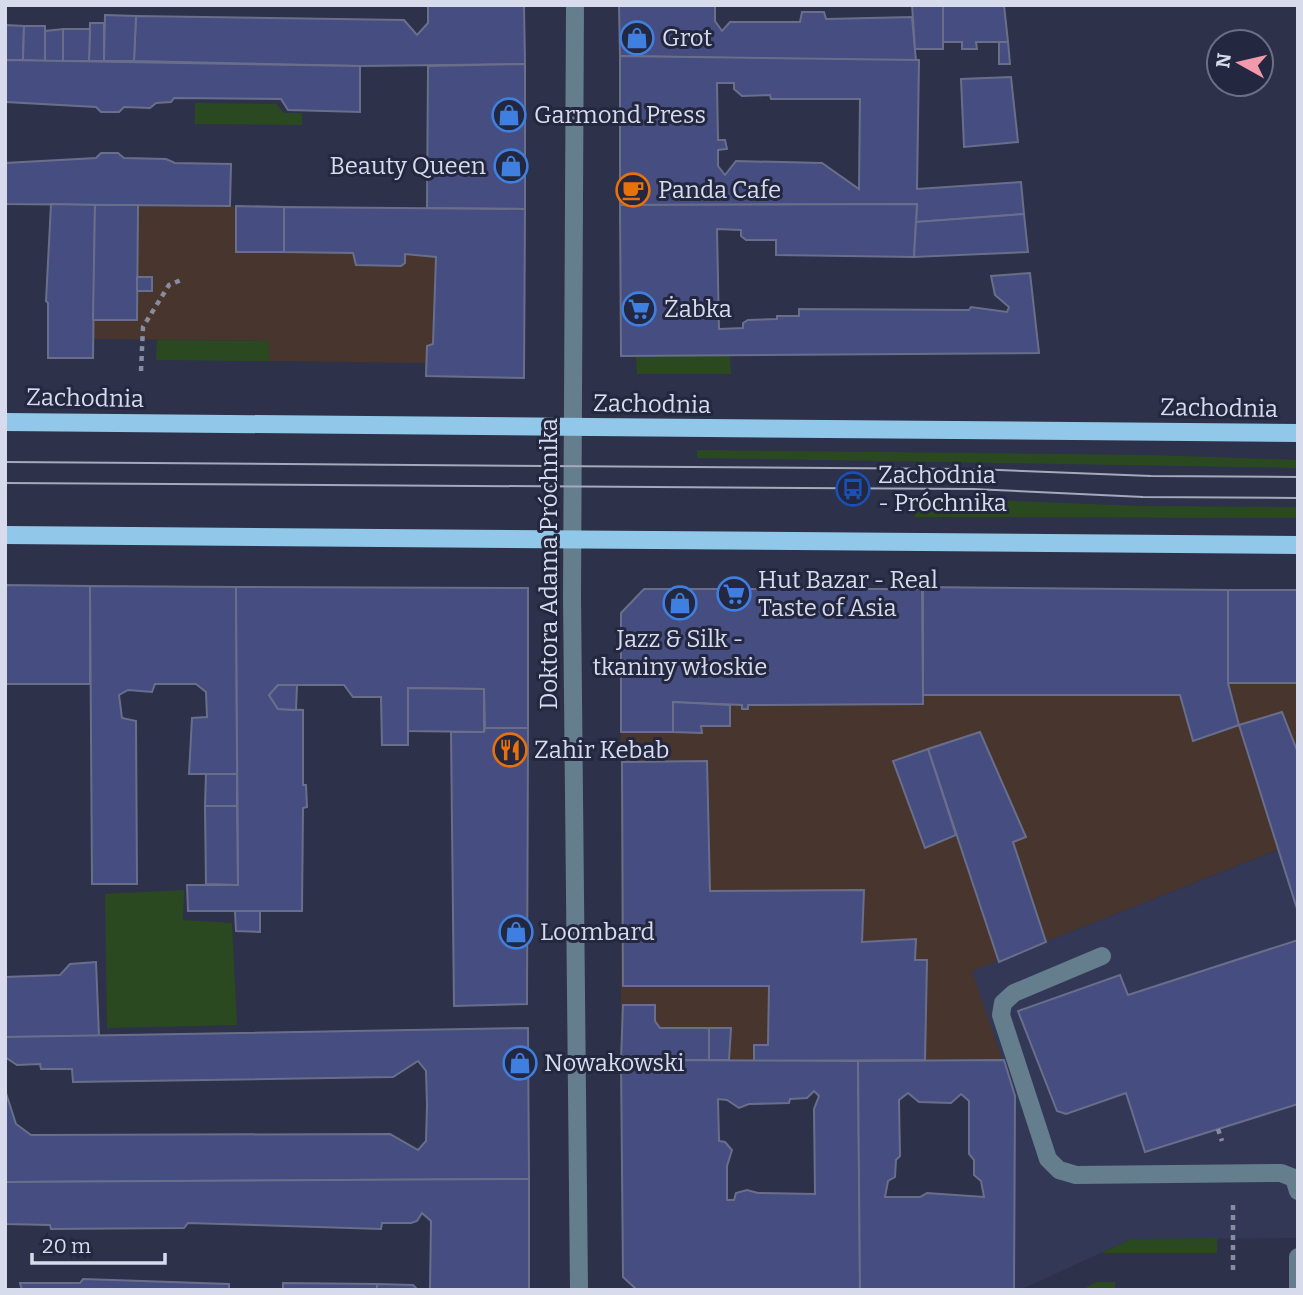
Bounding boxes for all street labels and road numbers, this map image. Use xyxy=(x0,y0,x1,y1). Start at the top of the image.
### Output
street label: Zachodnia xyxy=(26,383,144,413)
street label: Zachodnia xyxy=(593,389,711,419)
street label: Zachodnia xyxy=(1160,393,1278,423)
street label: Doktora Adama Próchnika xyxy=(535,418,563,710)

